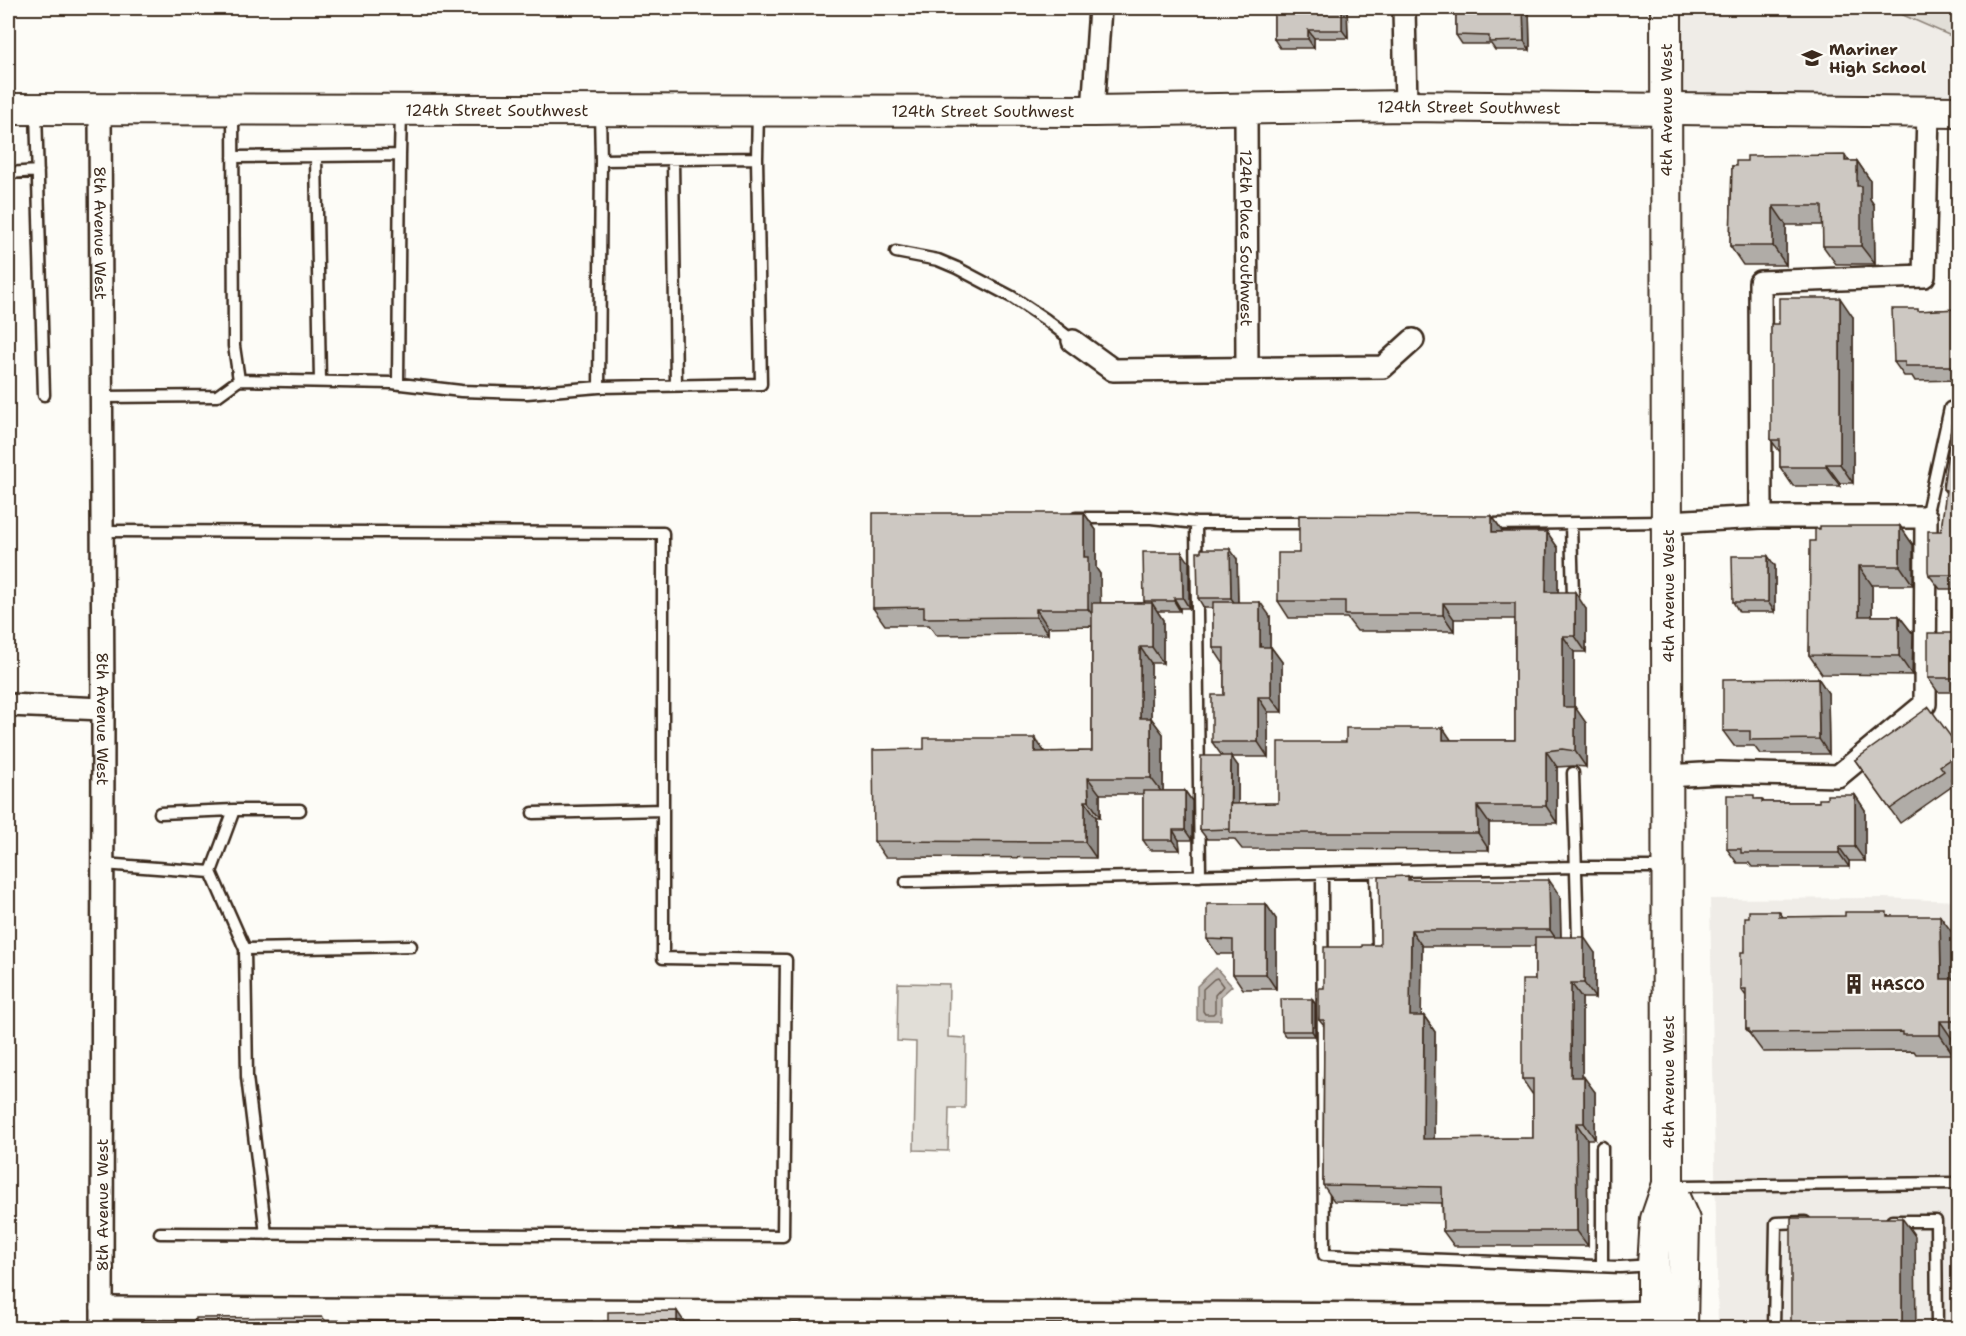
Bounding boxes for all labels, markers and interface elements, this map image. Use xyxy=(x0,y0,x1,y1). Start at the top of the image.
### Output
place label: Mariner High School xyxy=(1829,39,1927,78)
street label: 4th Avenue West xyxy=(1656,43,1677,177)
school or university icon: Mariner High School xyxy=(1800,46,1824,70)
street label: 124th Street Southwest xyxy=(1377,95,1561,118)
street label: 124th Street Southwest xyxy=(405,99,589,121)
street label: 124th Street Southwest xyxy=(891,100,1075,121)
street label: 124th Place Southwest xyxy=(1236,150,1257,326)
street label: 8th Avenue West xyxy=(90,166,111,300)
street label: 4th Avenue West xyxy=(1658,529,1679,663)
street label: 8th Avenue West xyxy=(92,652,114,786)
building icon: HASCO xyxy=(1842,972,1866,996)
place label: HASCO xyxy=(1871,974,1925,995)
street label: 4th Avenue West xyxy=(1658,1015,1679,1149)
street label: 8th Avenue West xyxy=(92,1138,113,1272)

